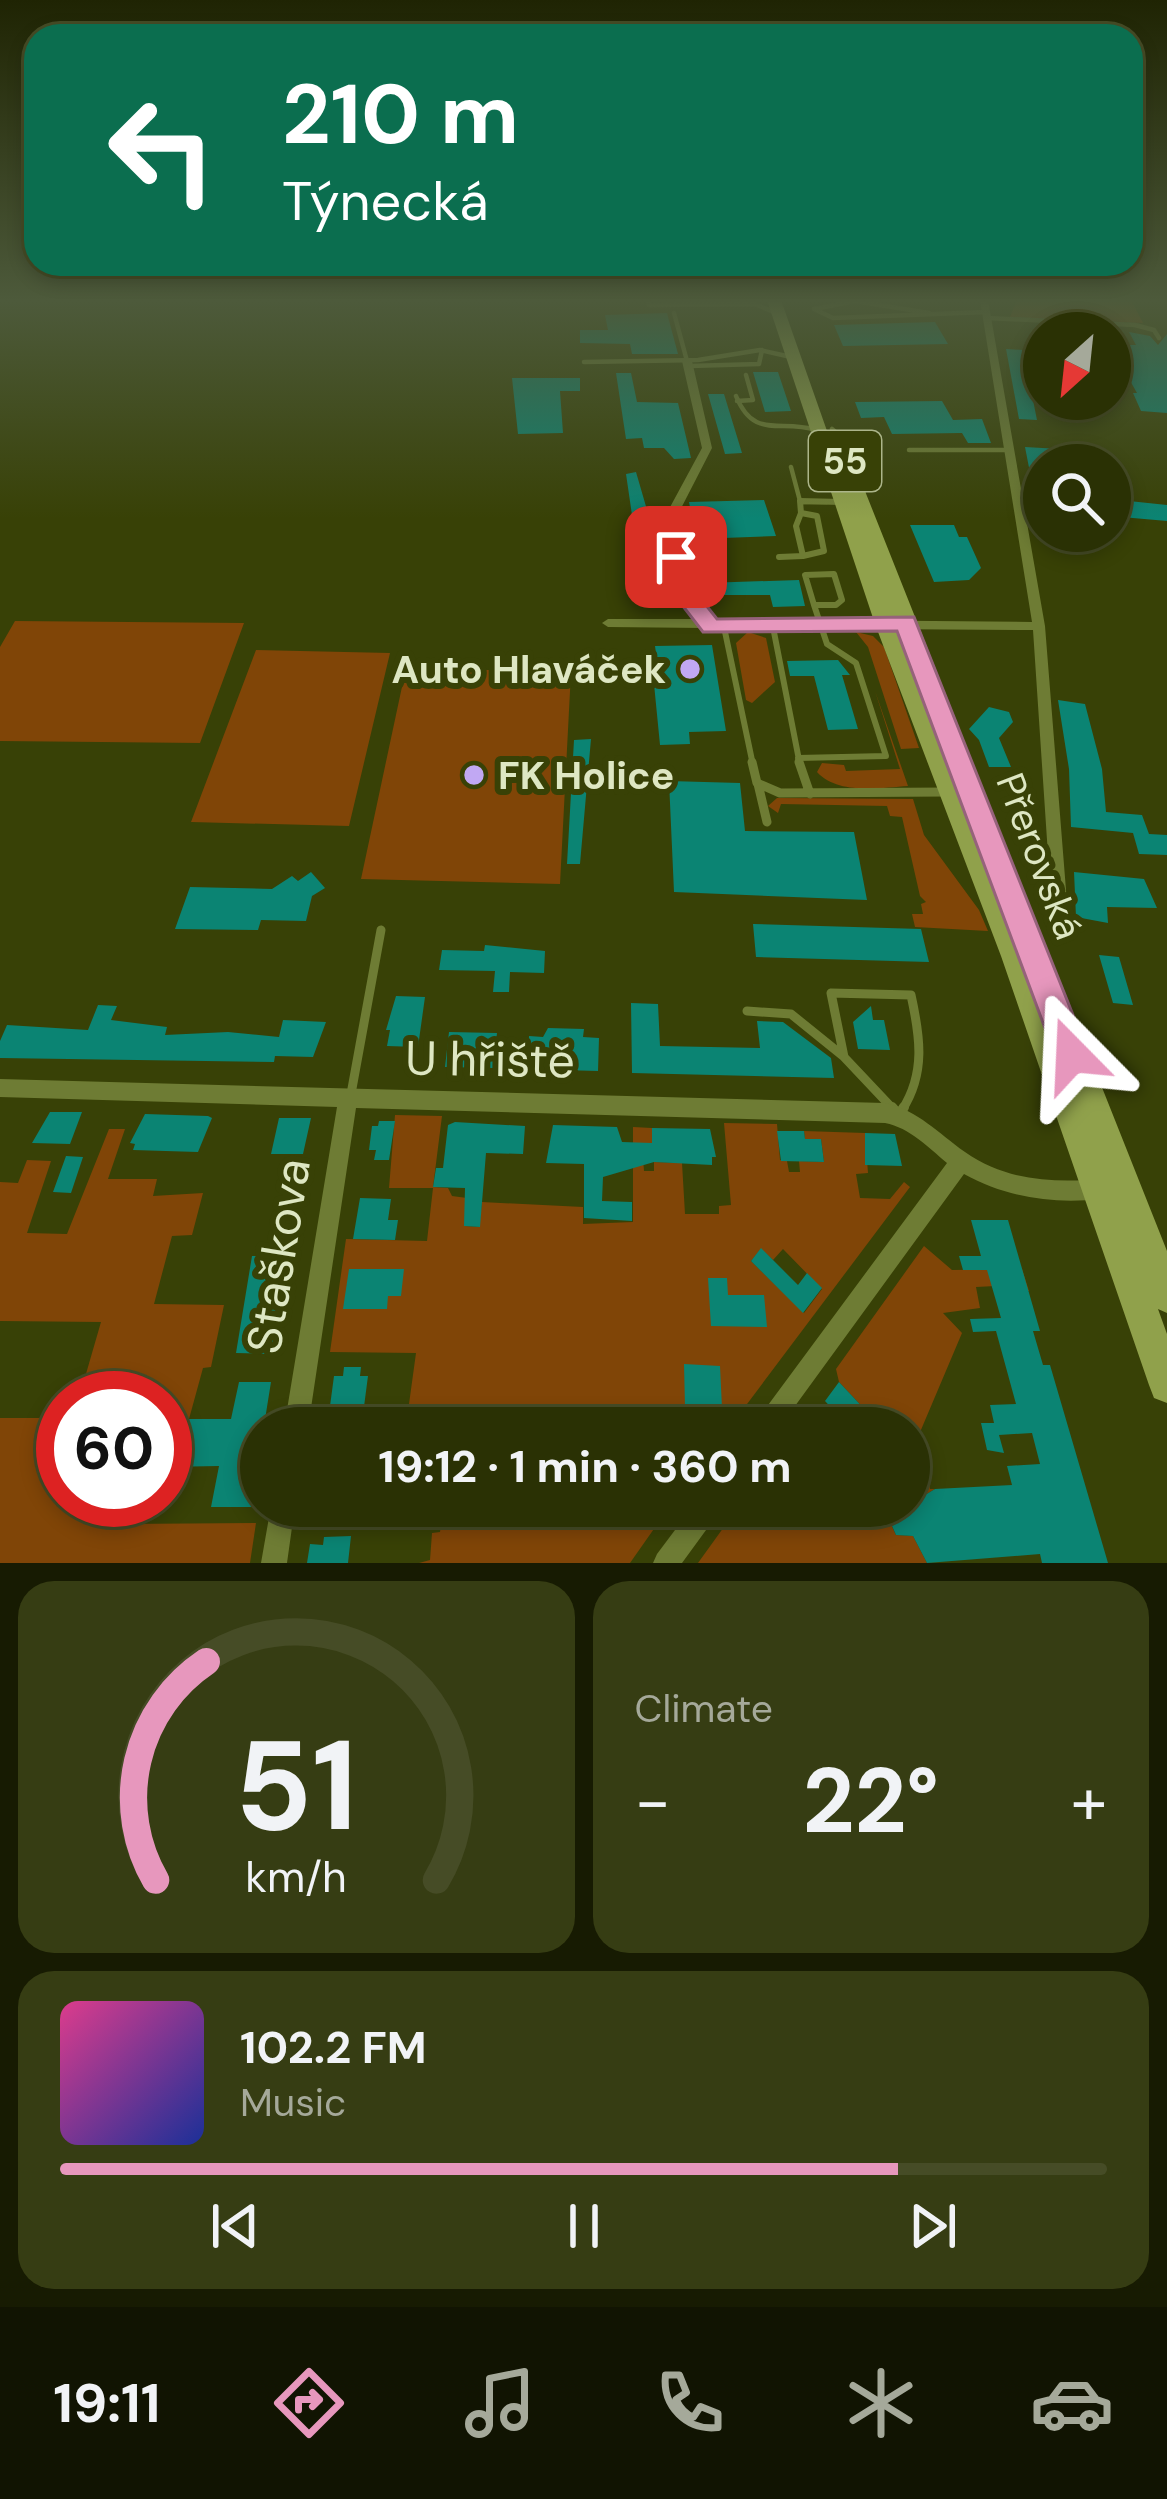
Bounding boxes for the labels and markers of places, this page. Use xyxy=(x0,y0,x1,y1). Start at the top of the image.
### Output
pin xyxy=(625,506,727,608)
place label: Auto Hlaváček xyxy=(391,644,666,695)
marker: Auto Hlaváček xyxy=(677,656,703,682)
place label: FK Holice xyxy=(498,750,674,801)
marker: FK Holice xyxy=(461,762,487,788)

